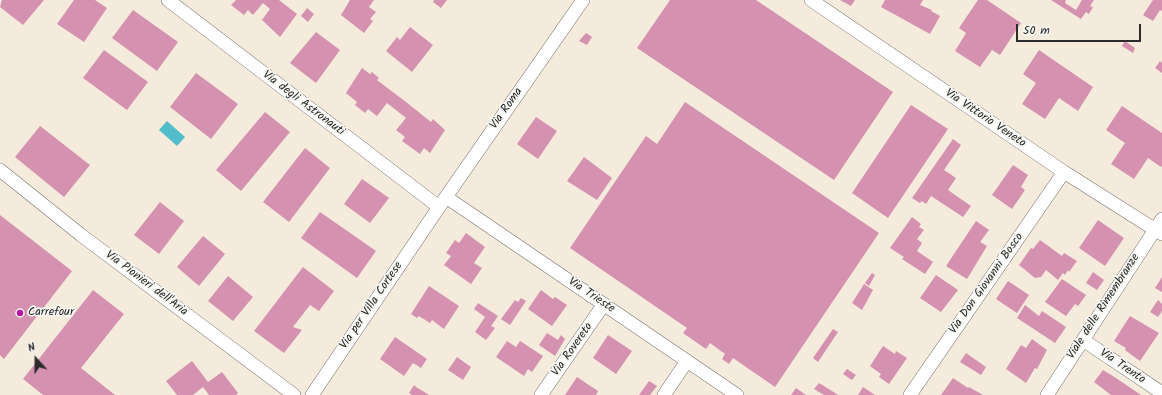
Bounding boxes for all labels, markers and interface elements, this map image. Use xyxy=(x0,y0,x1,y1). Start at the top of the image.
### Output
scale bar xyxy=(1018,16,1143,42)
text: 50 m xyxy=(1023,21,1050,40)
street label: Via degli Astronauti xyxy=(259,68,347,140)
street label: Via Roma xyxy=(488,85,526,133)
street label: Via Vittorio Veneto xyxy=(942,87,1028,151)
street label: Via Don Giovanni Bosco xyxy=(947,231,1027,337)
street label: Via Pionieri dell'Aria xyxy=(102,248,190,320)
street label: Viale delle Rimembranze xyxy=(1065,252,1143,362)
street label: Via per Villa Cortese xyxy=(337,260,407,352)
street label: Via Trieste xyxy=(565,275,617,317)
place label: Carrefour xyxy=(28,306,74,320)
marker: Carrefour xyxy=(15,308,25,318)
street label: Via Rovereto xyxy=(549,320,597,380)
text: N xyxy=(25,338,38,357)
north arrow xyxy=(16,339,56,379)
street label: Via Trento xyxy=(1096,347,1148,387)

